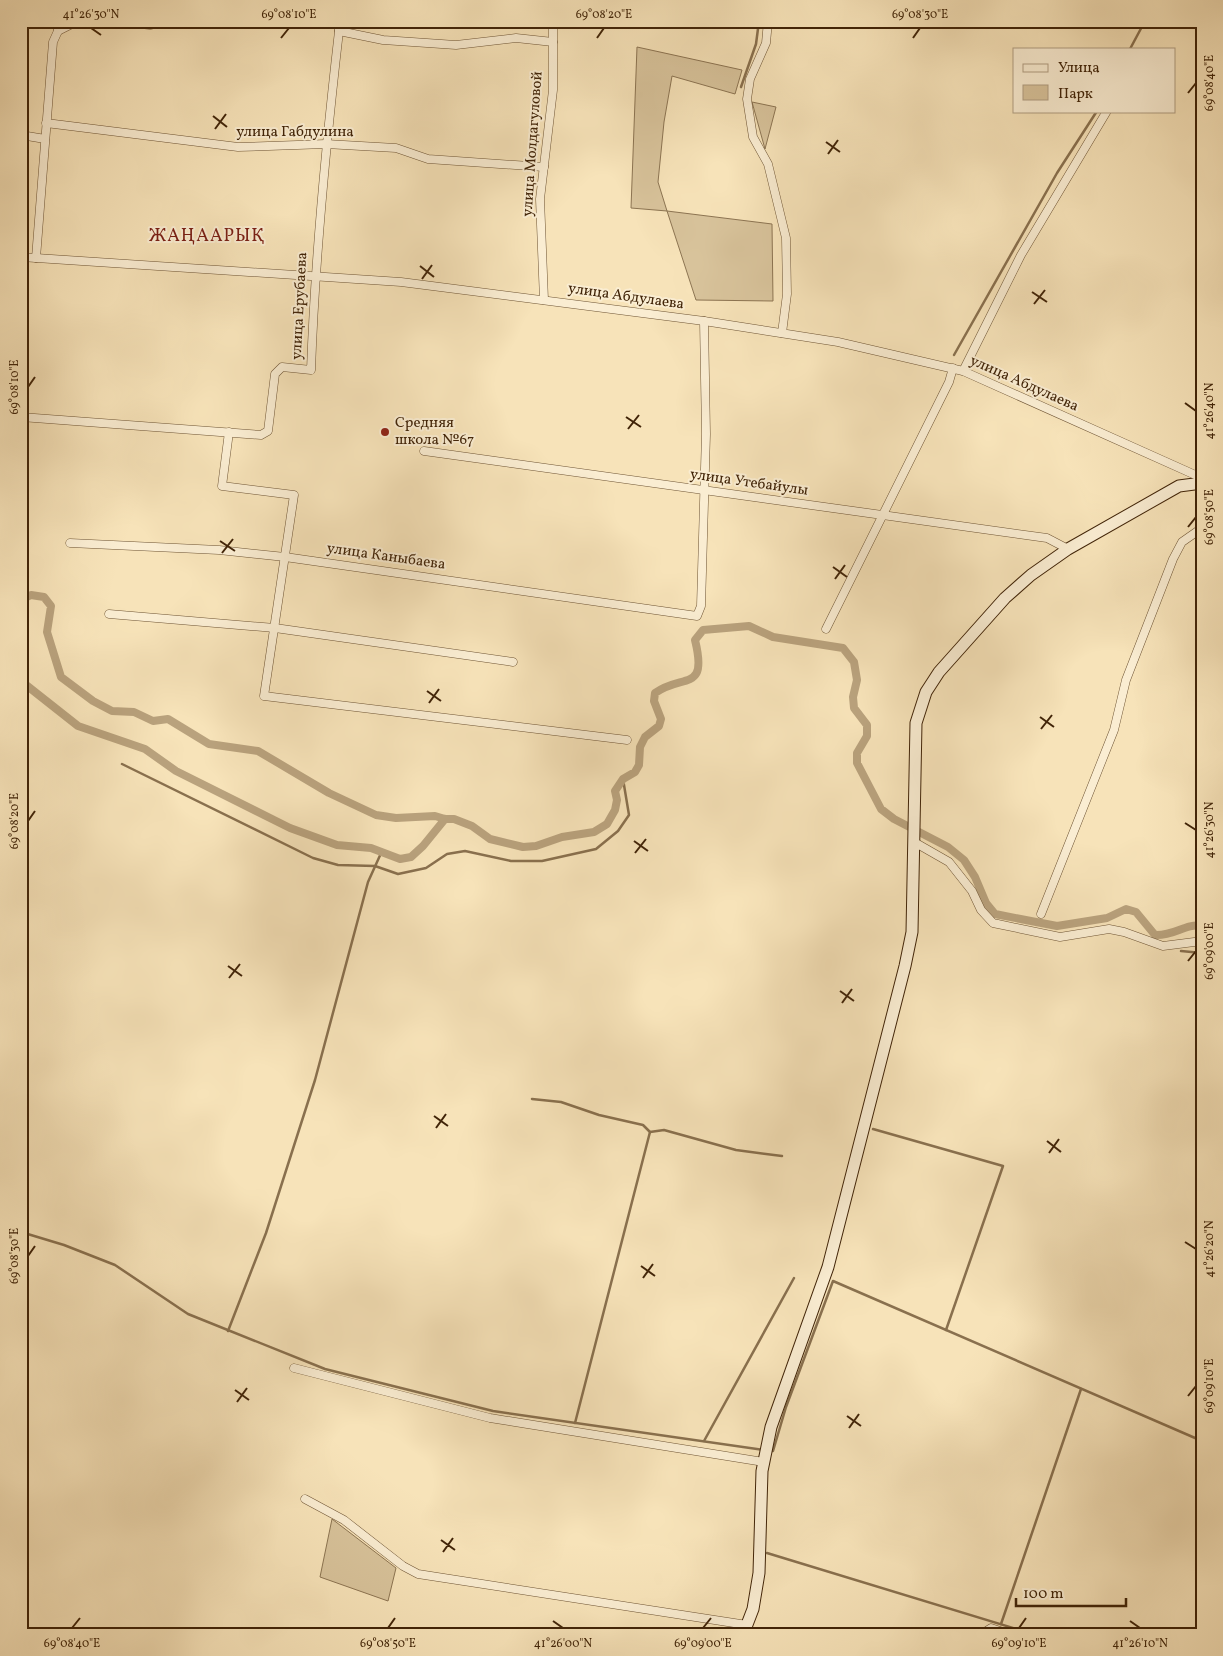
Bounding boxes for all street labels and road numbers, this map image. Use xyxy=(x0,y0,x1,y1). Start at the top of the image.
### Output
street label: улица Молдагуловой xyxy=(517,71,549,217)
street label: улица Габдулина xyxy=(236,122,354,143)
street label: улица Ерубаева xyxy=(287,252,313,360)
street label: улица Абдулаева xyxy=(567,278,685,316)
street label: улица Абдулаева xyxy=(966,351,1082,417)
street label: улица Утебайулы xyxy=(689,464,810,502)
street label: улица Каныбаева xyxy=(325,538,447,576)

